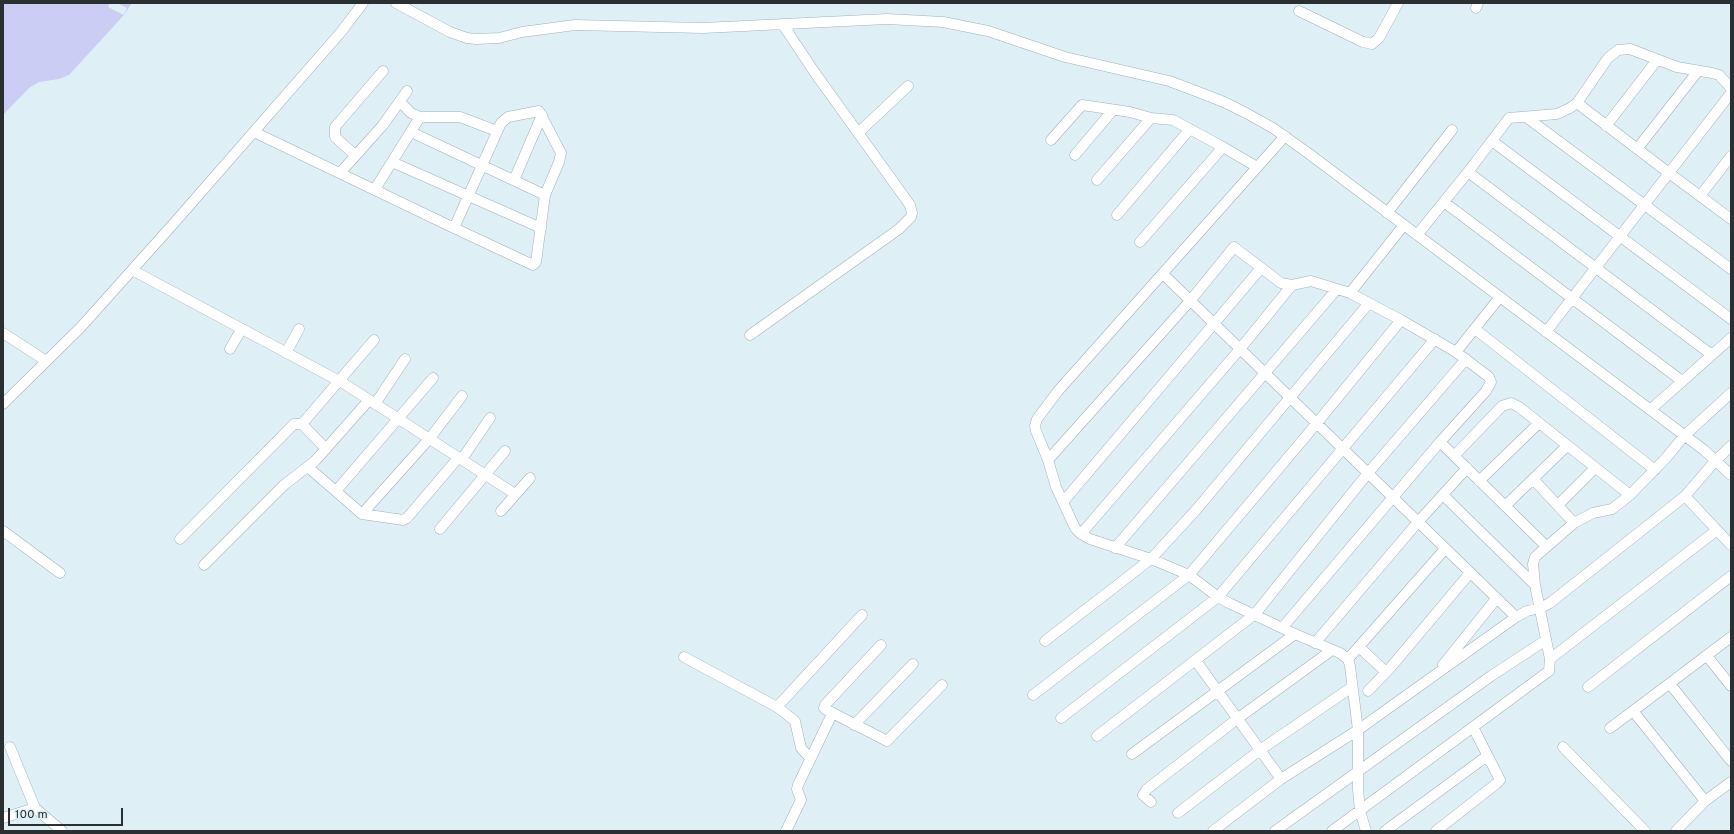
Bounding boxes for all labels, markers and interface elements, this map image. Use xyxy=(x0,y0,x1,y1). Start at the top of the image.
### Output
scale bar xyxy=(10,800,125,826)
text: 100 m xyxy=(15,807,48,823)

